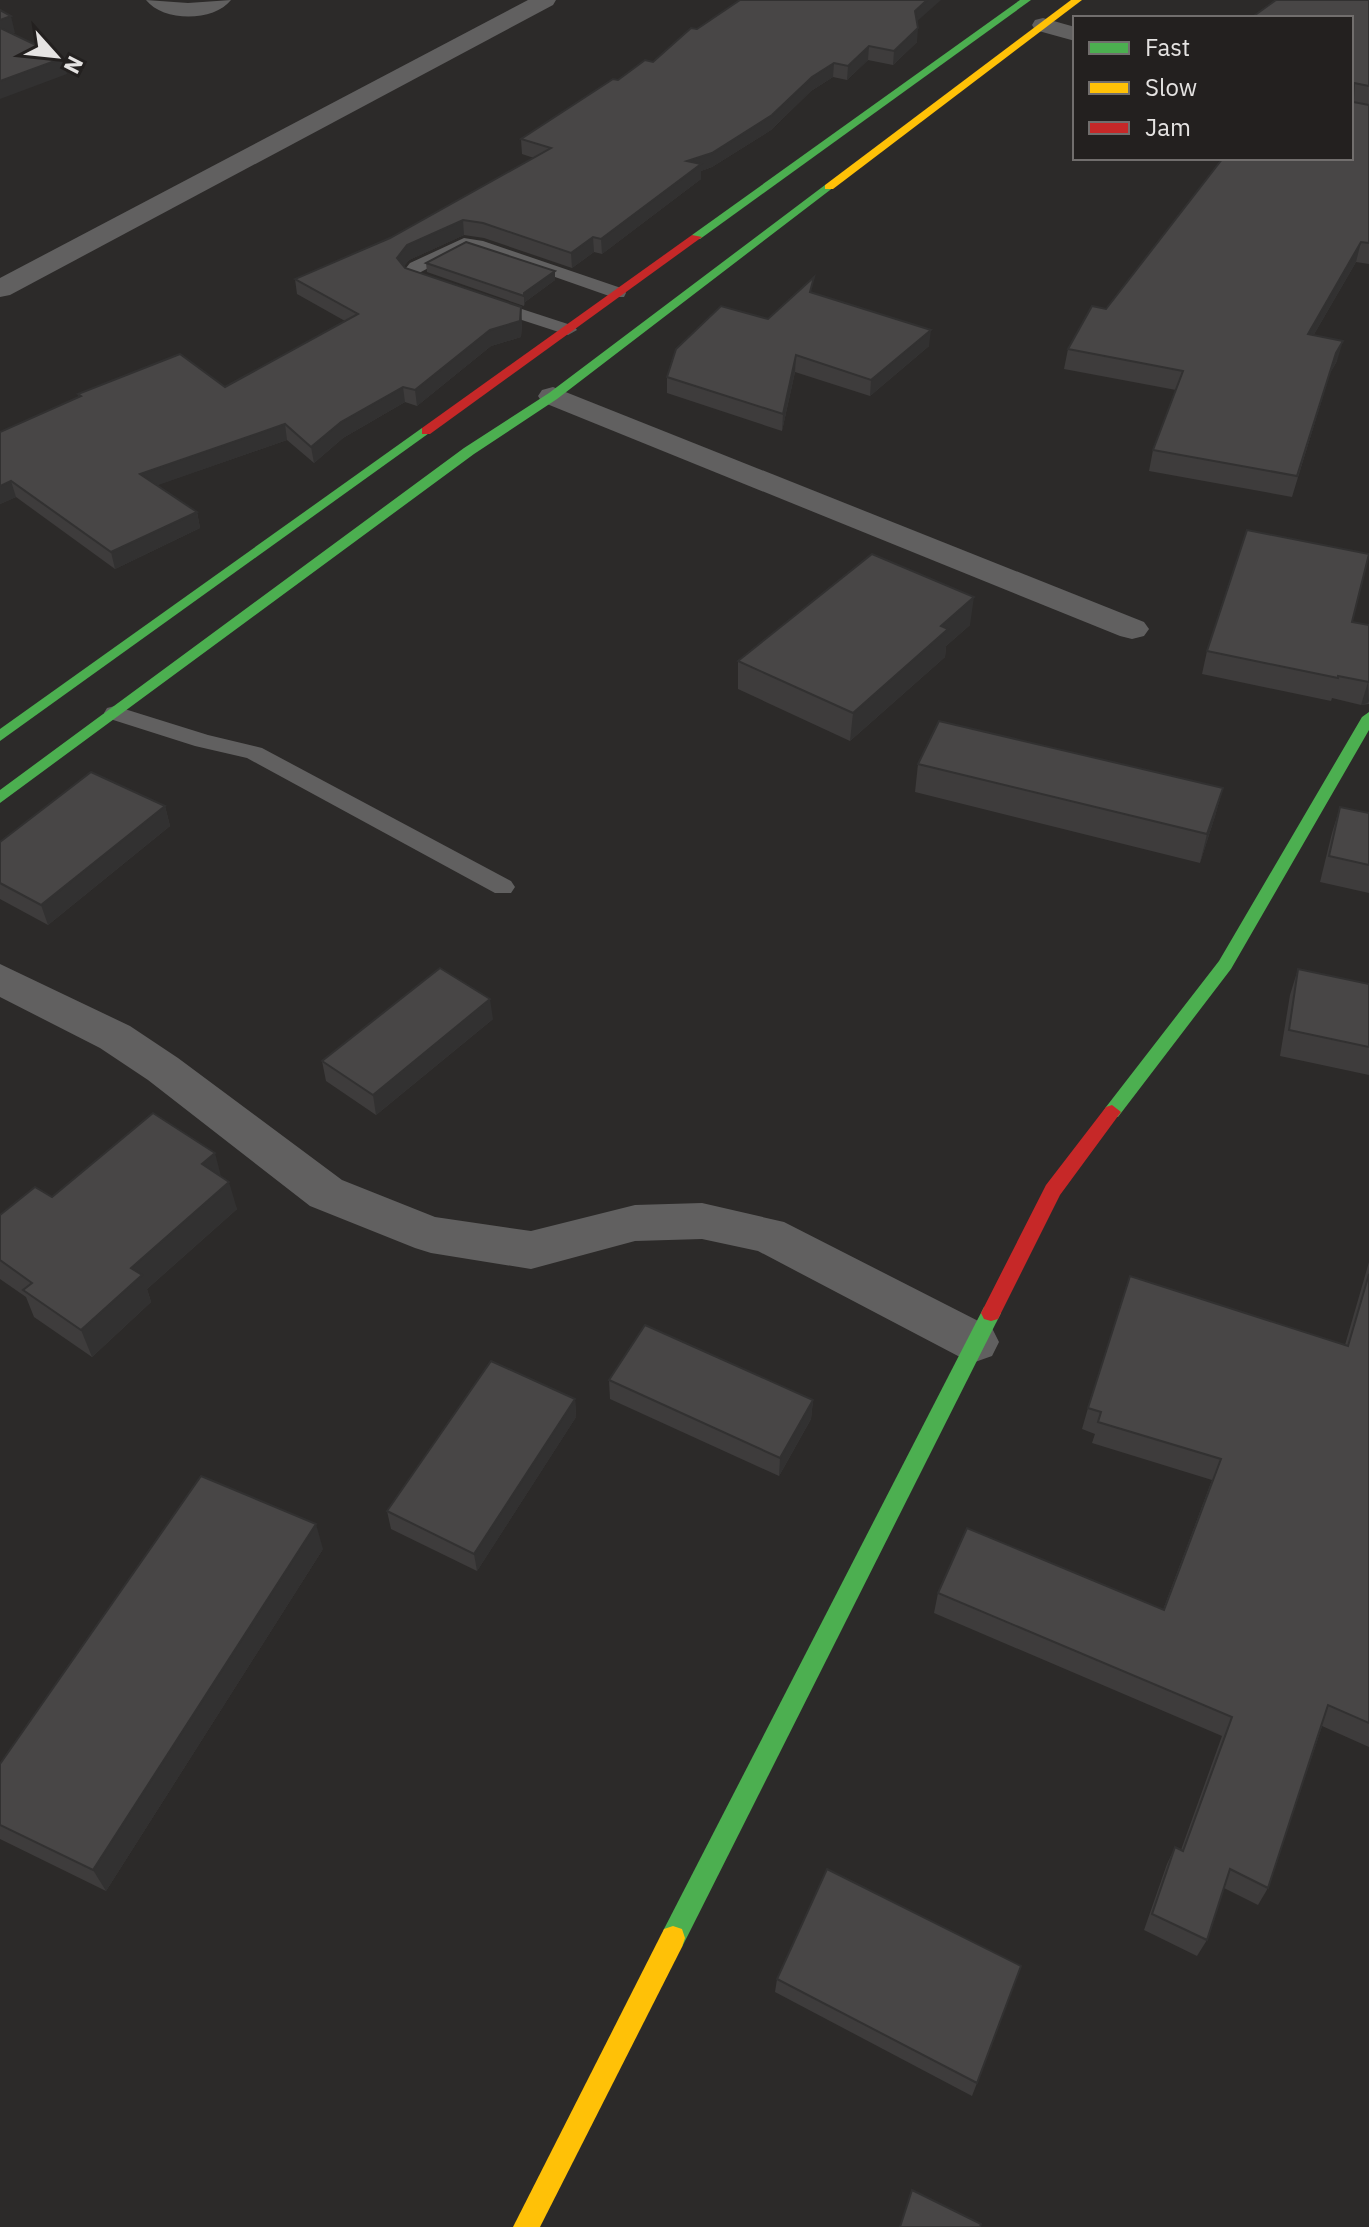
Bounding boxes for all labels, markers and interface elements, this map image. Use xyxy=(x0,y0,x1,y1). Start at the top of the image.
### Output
north arrow xyxy=(16,16,96,96)
legend xyxy=(1073,16,1353,160)
text: Fast xyxy=(1145,31,1190,63)
text: N xyxy=(58,52,91,79)
text: Slow xyxy=(1145,71,1197,103)
text: Jam xyxy=(1145,111,1191,143)

